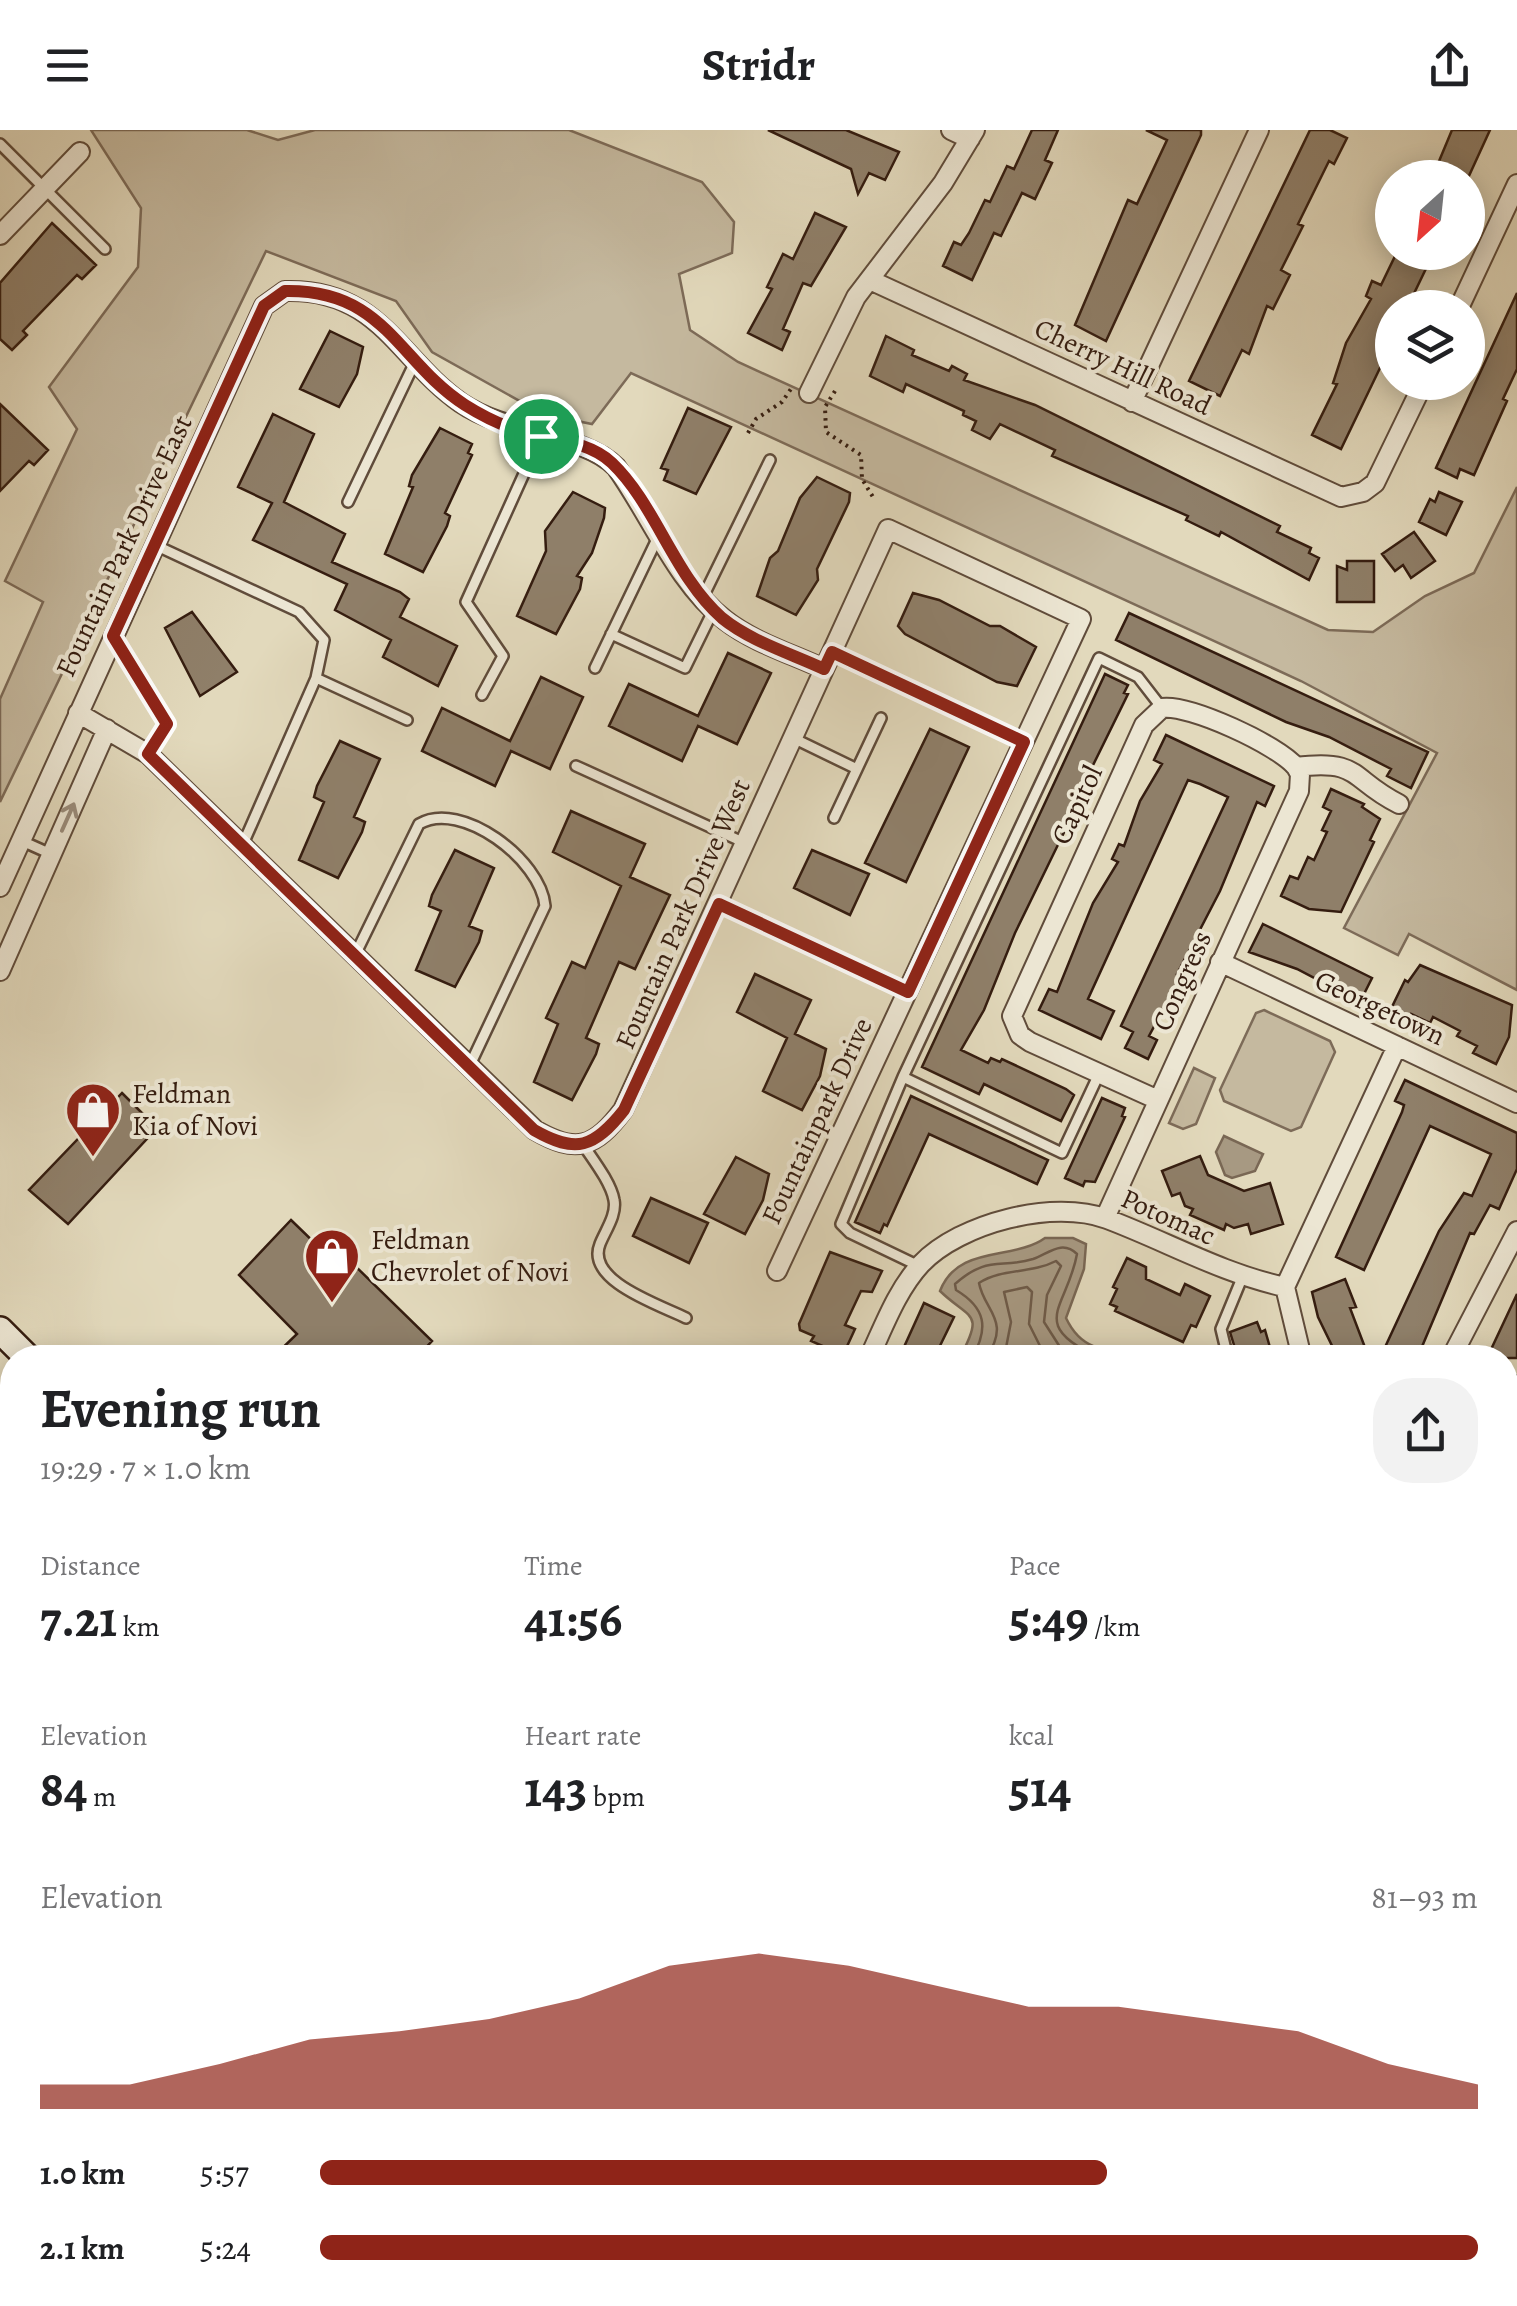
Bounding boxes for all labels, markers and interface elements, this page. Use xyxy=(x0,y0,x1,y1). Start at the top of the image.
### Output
text: Stridr xyxy=(702,34,815,96)
icon: menu xyxy=(40,38,95,93)
icon: share xyxy=(1422,38,1477,93)
north arrow xyxy=(1375,160,1485,270)
map controls xyxy=(1375,160,1485,400)
button: layers xyxy=(1375,290,1485,400)
street label: Cherry Hill Road xyxy=(1028,309,1219,425)
pin xyxy=(499,394,584,479)
street label: Fountain Park Drive East xyxy=(47,409,201,683)
icon: arrive xyxy=(514,409,569,464)
street label: Capitol xyxy=(1042,759,1112,851)
street label: Fountain Park Drive West xyxy=(606,773,760,1055)
one-way arrow xyxy=(60,802,78,833)
street label: Congress xyxy=(1143,925,1221,1037)
street label: Georgetown xyxy=(1309,961,1451,1055)
street label: Fountainpark Drive xyxy=(752,1011,882,1231)
place label: Feldman Kia of Novi xyxy=(132,1075,258,1145)
shop icon: Feldman Kia of Novi xyxy=(63,1080,123,1159)
street label: Potomac xyxy=(1115,1179,1221,1255)
place label: Feldman Chevrolet of Novi xyxy=(371,1221,569,1291)
shop icon: Feldman Chevrolet of Novi xyxy=(302,1226,362,1305)
text: Evening run xyxy=(40,1371,321,1446)
button: share xyxy=(1373,1378,1478,1483)
text: 19:29 · 7 × 1.0 km xyxy=(40,1446,251,1490)
text: Distance xyxy=(40,1547,140,1585)
text: Time xyxy=(524,1547,583,1585)
text: Pace xyxy=(1009,1547,1061,1585)
text: 7.21 xyxy=(40,1585,117,1653)
text: 41:56 xyxy=(524,1585,622,1653)
text: 5:49 xyxy=(1009,1585,1089,1653)
text: km xyxy=(117,1608,160,1646)
text: /km xyxy=(1089,1608,1141,1646)
text: Elevation xyxy=(40,1717,147,1755)
text: Heart rate xyxy=(524,1717,641,1755)
text: kcal xyxy=(1009,1717,1054,1755)
text: 84 xyxy=(40,1755,88,1823)
text: 143 xyxy=(524,1755,587,1823)
text: 514 xyxy=(1009,1755,1071,1823)
text: m xyxy=(88,1778,116,1816)
text: bpm xyxy=(587,1778,645,1816)
text: Elevation xyxy=(40,1875,163,1919)
text: 81–93 m xyxy=(1371,1875,1478,1919)
text: 1.0 km xyxy=(40,2151,125,2195)
text: 5:57 xyxy=(200,2151,249,2195)
text: 2.1 km xyxy=(40,2226,125,2270)
text: 5:24 xyxy=(200,2226,251,2270)

